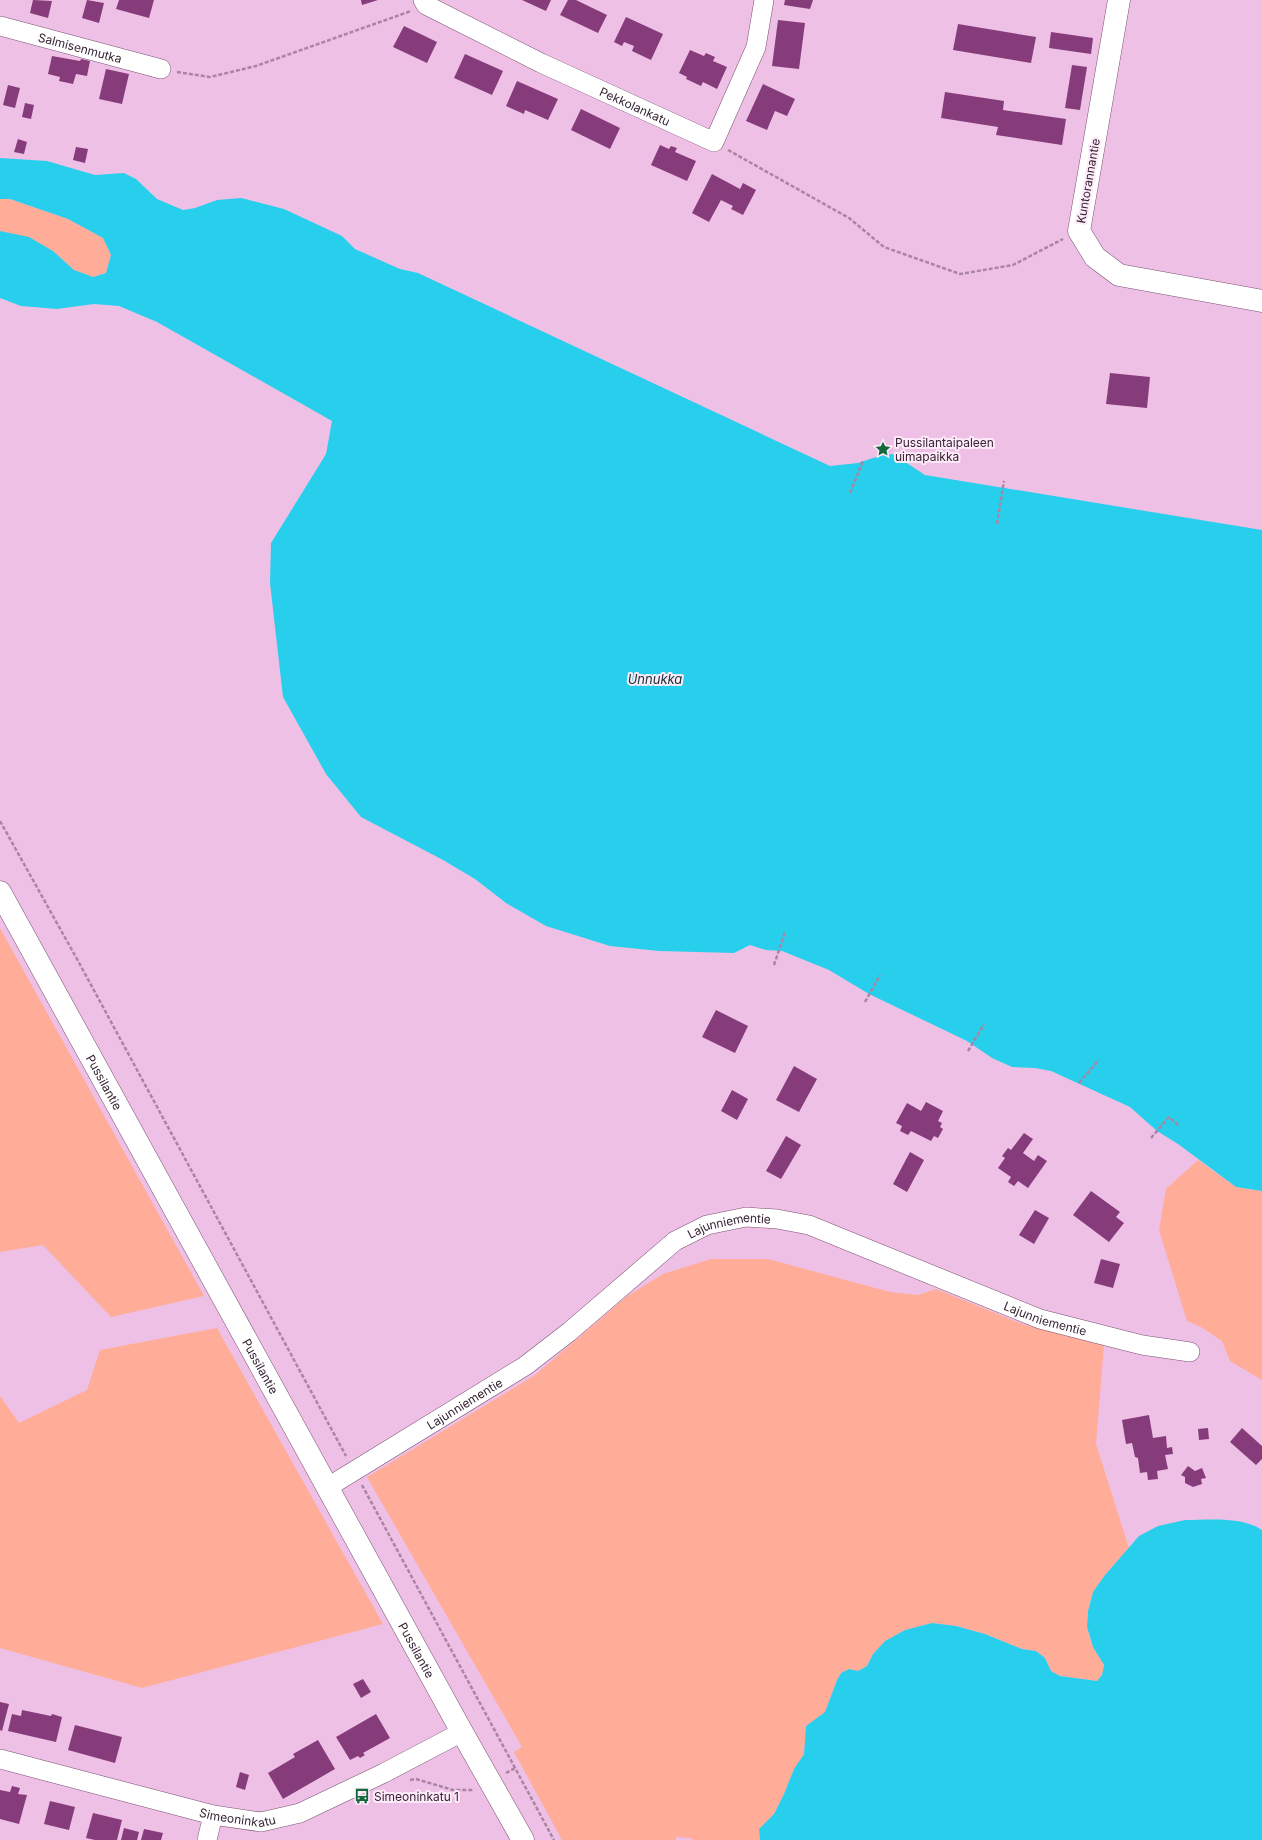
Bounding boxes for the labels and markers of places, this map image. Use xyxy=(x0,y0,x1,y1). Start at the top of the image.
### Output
place label: Pussilantaipaleen uimapaikka xyxy=(895,435,994,464)
place icon: Pussilantaipaleen uimapaikka xyxy=(874,440,892,458)
bus stop icon: Simeoninkatu 1 xyxy=(353,1787,371,1805)
place label: Simeoninkatu 1 xyxy=(374,1789,459,1804)

